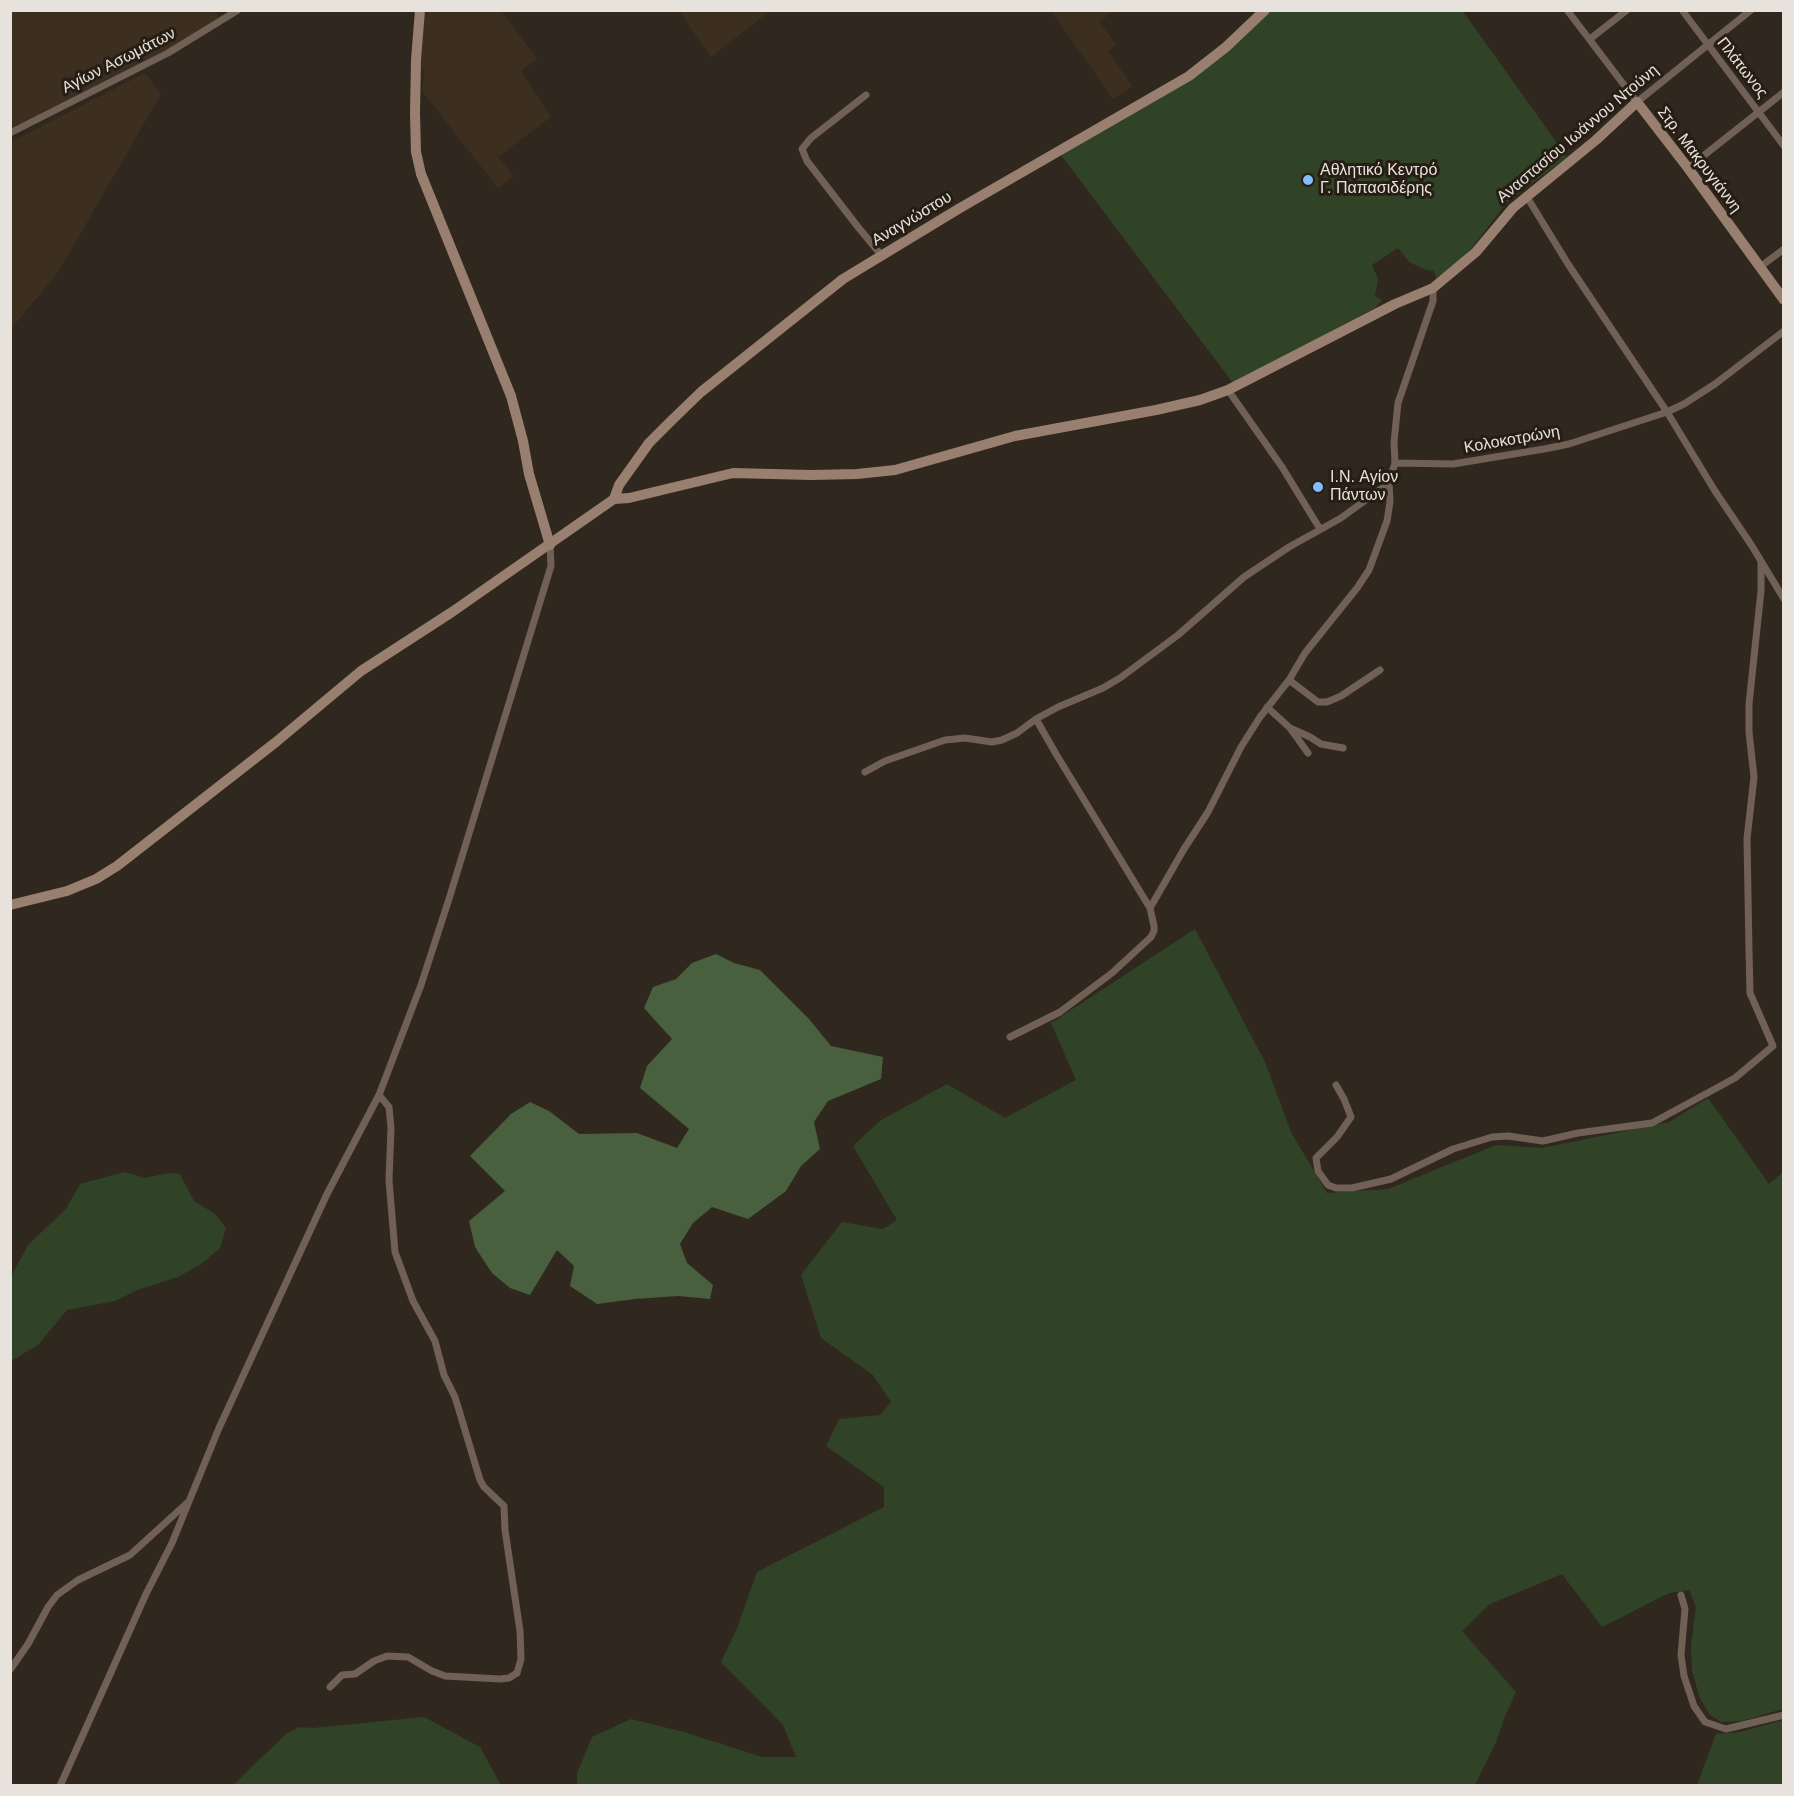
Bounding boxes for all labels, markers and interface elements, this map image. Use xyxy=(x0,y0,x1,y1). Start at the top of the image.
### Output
street label: Αγίων Ασωμάτων xyxy=(59,24,179,98)
street label: Πλάτωνος xyxy=(1712,34,1772,102)
street label: Αναστασίου Ιωάννου Ντούνη xyxy=(1493,61,1663,207)
street label: Στρ. Μακρυγιάννη xyxy=(1653,103,1745,217)
place label: Αθλητικό Κεντρό Γ. Παπασιδέρης xyxy=(1320,161,1437,199)
marker: Αθλητικό Κεντρό Γ. Παπασιδέρης xyxy=(1301,173,1315,187)
street label: Αναγνώστου xyxy=(869,188,955,250)
street label: Κολοκοτρώνη xyxy=(1463,422,1561,458)
place label: Ι.Ν. Αγίον Πάντων xyxy=(1330,468,1398,506)
marker: Ι.Ν. Αγίον Πάντων xyxy=(1311,480,1325,494)

